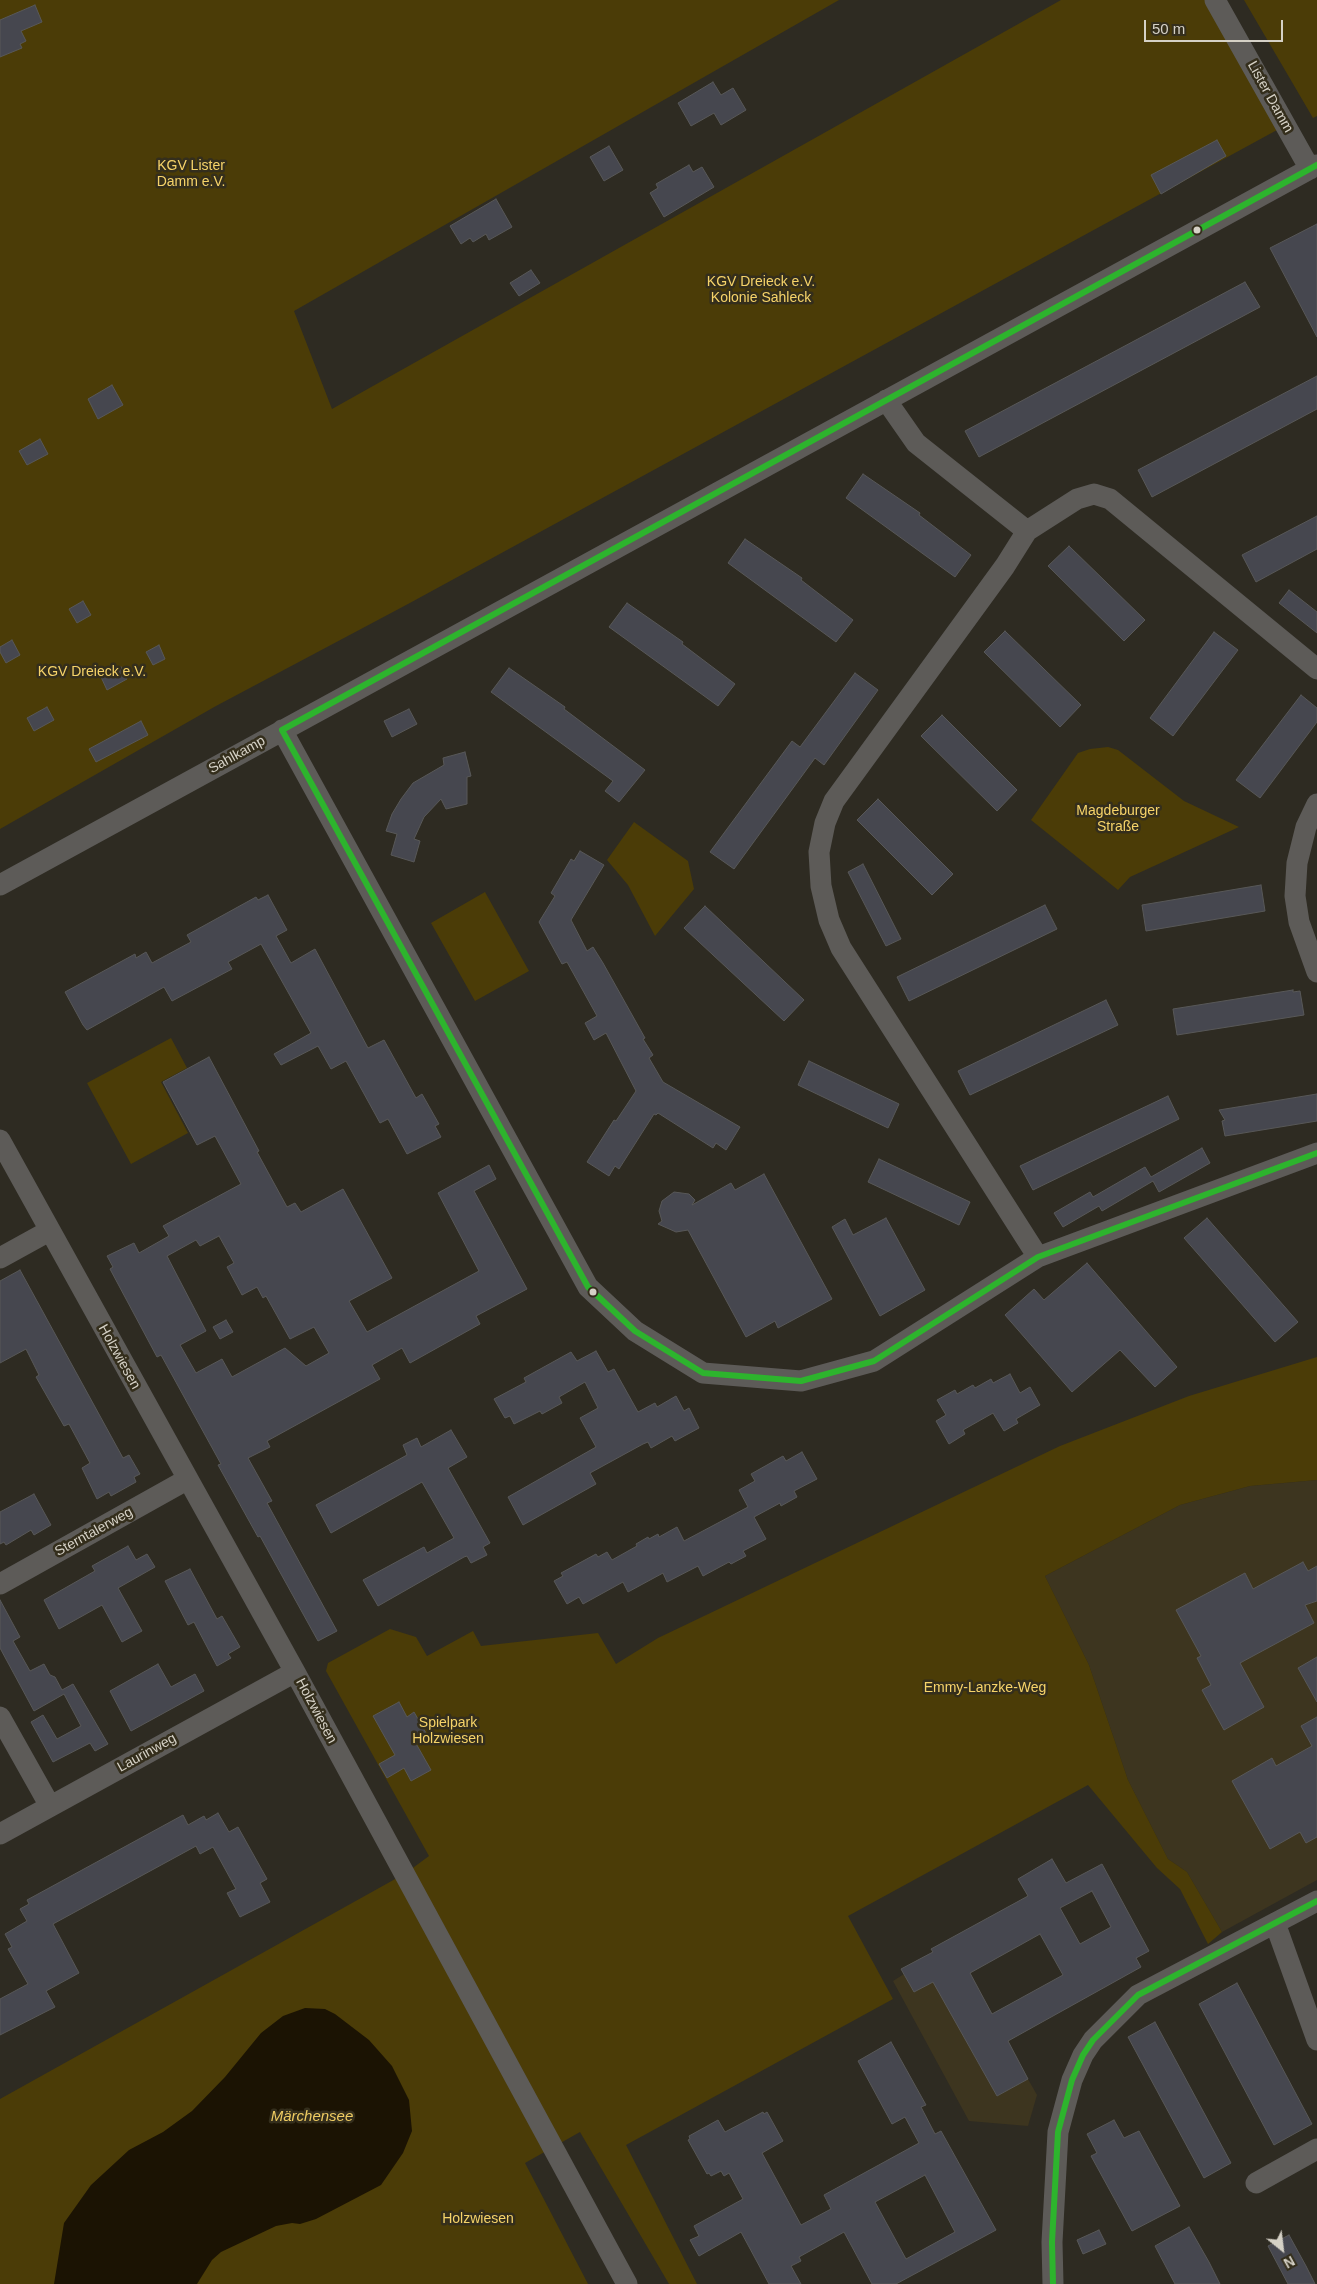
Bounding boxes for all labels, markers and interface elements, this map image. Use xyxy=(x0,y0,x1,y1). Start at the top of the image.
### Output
scale bar xyxy=(1147,10,1286,42)
text: 50 m xyxy=(1152,20,1185,37)
street label: Lister Damm xyxy=(1243,58,1297,136)
park label: KGV Lister Damm e.V. xyxy=(157,158,225,190)
unlabelled marker xyxy=(1192,225,1202,235)
park label: KGV Dreieck e.V. Kolonie Sahleck xyxy=(707,274,815,306)
park label: KGV Dreieck e.V. xyxy=(38,664,146,680)
street label: Sahlkamp xyxy=(206,733,268,777)
park label: Magdeburger Straße xyxy=(1076,803,1160,836)
unlabelled marker xyxy=(588,1287,598,1297)
street label: Holzwiesen xyxy=(94,1322,144,1392)
street label: Sterntalerweg xyxy=(52,1504,136,1560)
street label: Holzwiesen xyxy=(292,1675,340,1747)
park label: Emmy-Lanzke-Weg xyxy=(924,1680,1046,1696)
park label: Spielpark Holzwiesen xyxy=(412,1715,484,1748)
street label: Laurinweg xyxy=(115,1730,179,1776)
water label: Märchensee xyxy=(271,2108,353,2126)
park label: Holzwiesen xyxy=(442,2211,514,2227)
north arrow xyxy=(1257,2224,1307,2274)
text: N xyxy=(1281,2253,1298,2272)

